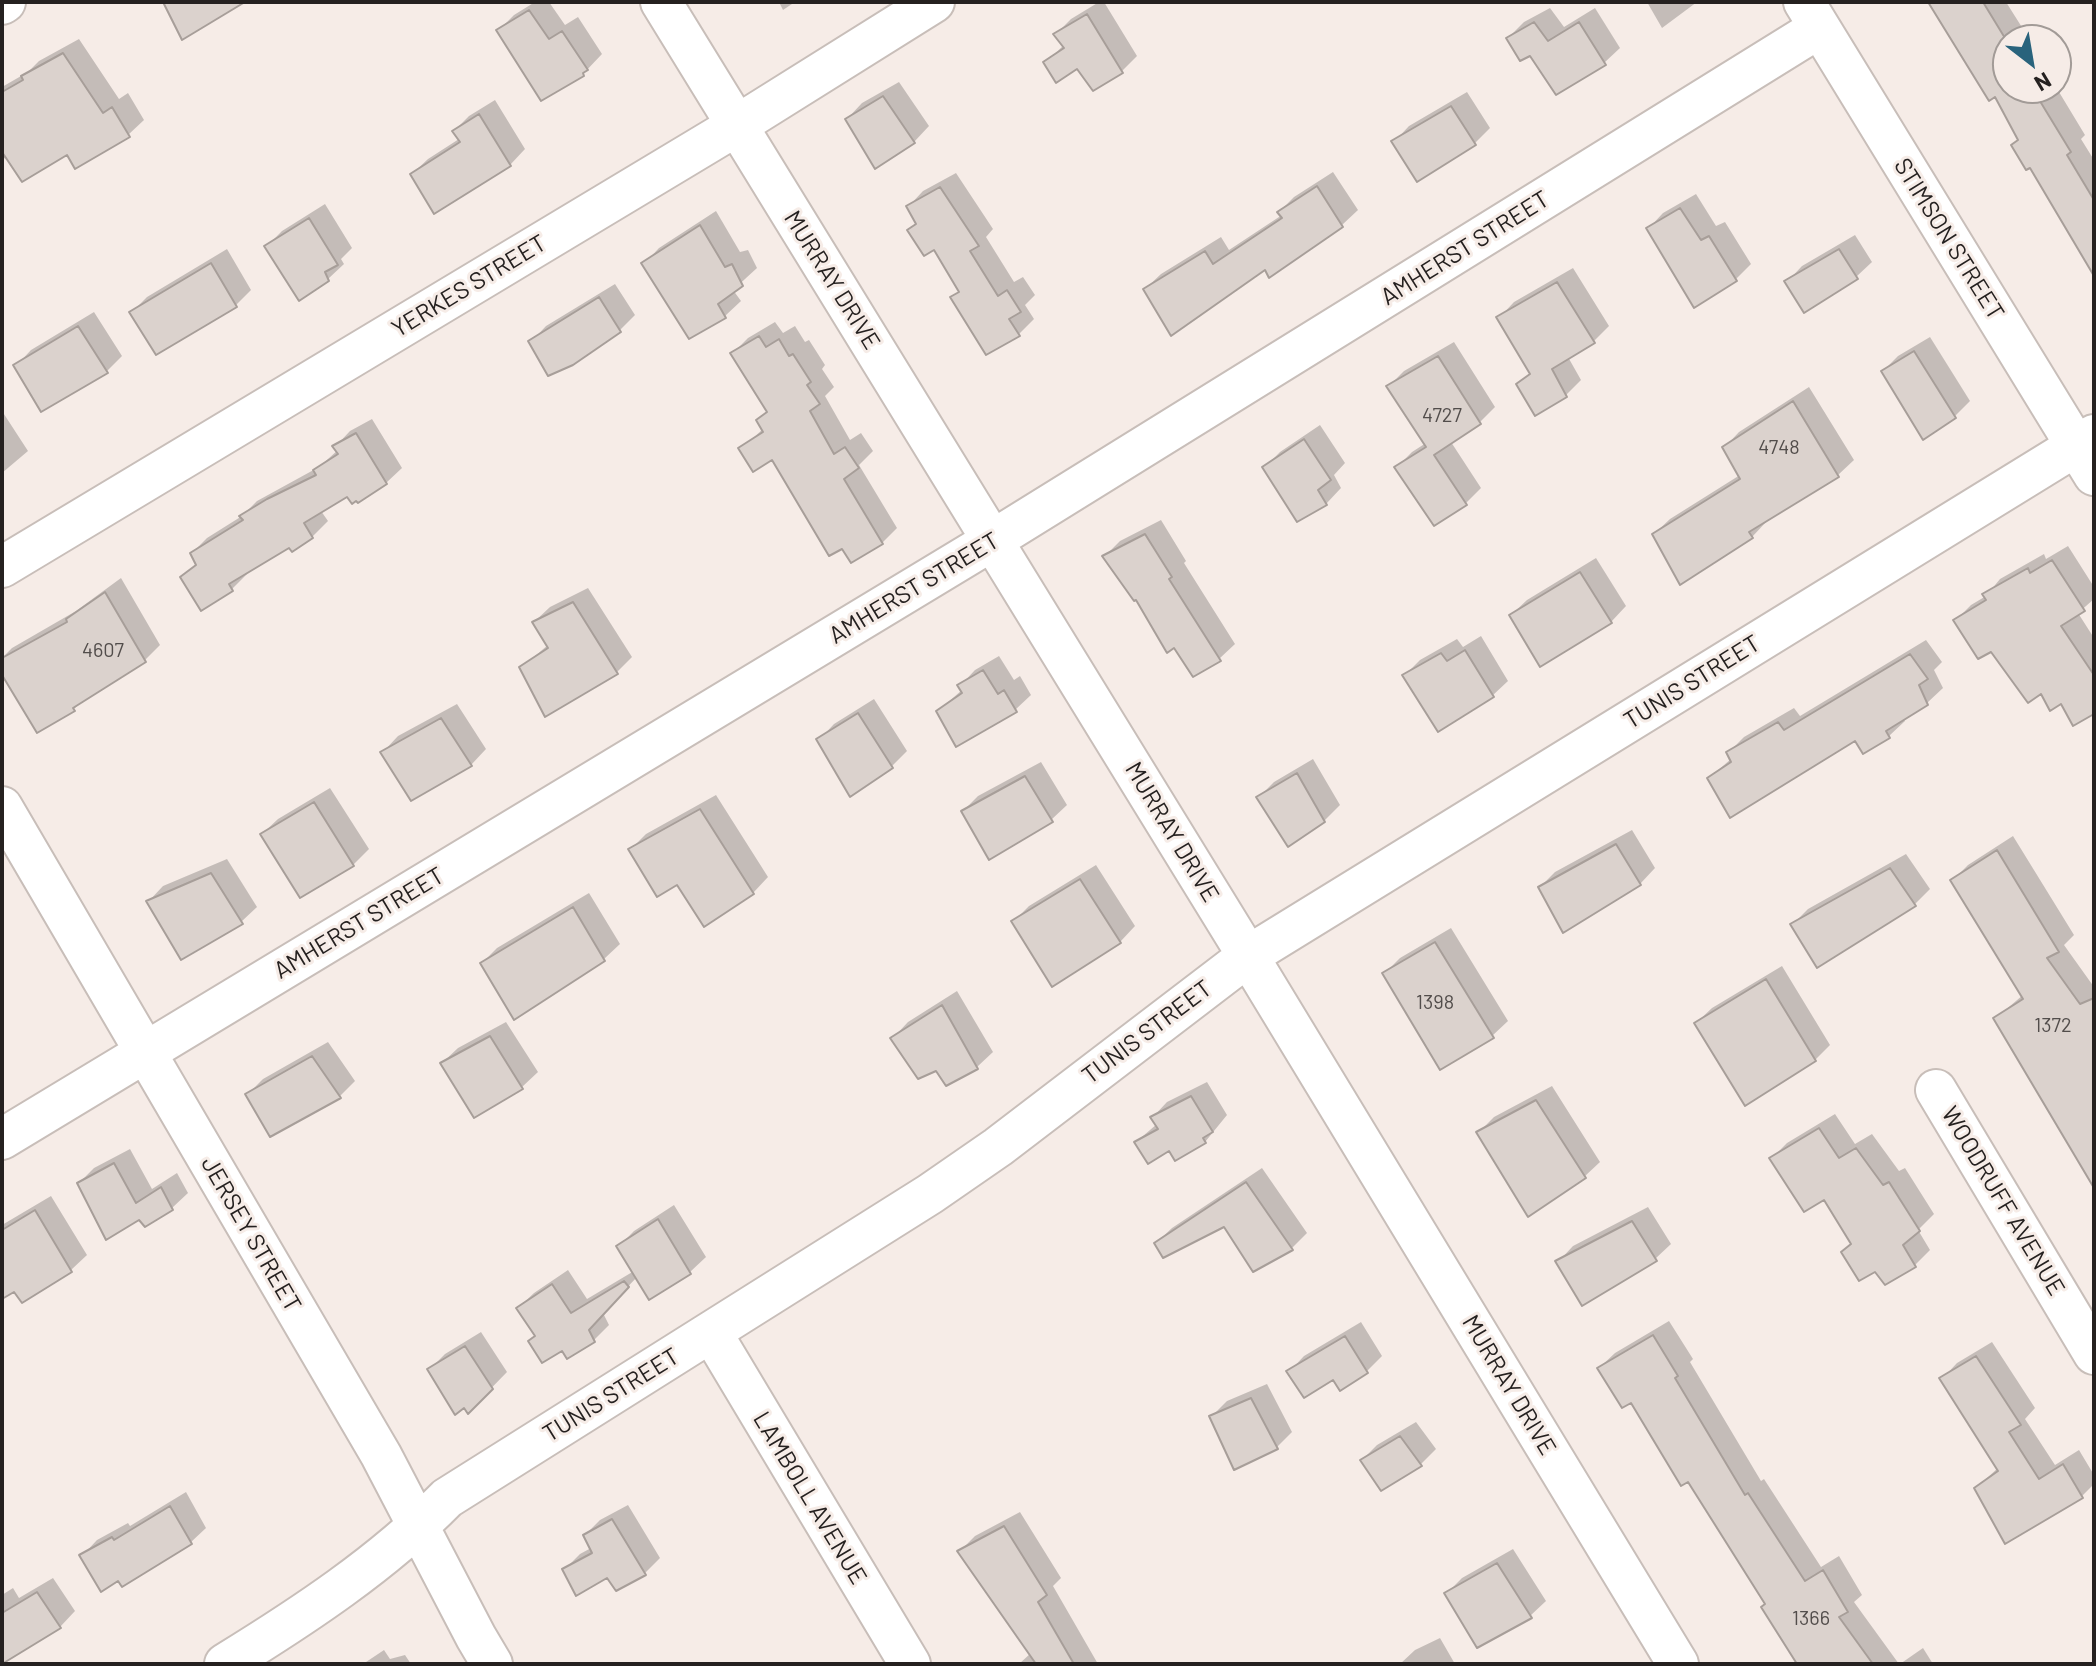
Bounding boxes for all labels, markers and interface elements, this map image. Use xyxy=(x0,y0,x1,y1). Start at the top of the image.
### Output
north arrow xyxy=(1992,24,2072,104)
text: N xyxy=(2030,68,2056,98)
street label: STIMSON STREET xyxy=(1888,153,2010,325)
street label: AMHERST STREET xyxy=(1375,185,1555,311)
street label: MURRAY DRIVE xyxy=(778,205,886,355)
street label: YERKES STREET xyxy=(387,229,551,343)
house number: 4727 xyxy=(1422,403,1462,427)
house number: 4748 xyxy=(1758,435,1800,459)
street label: AMHERST STREET xyxy=(824,526,1004,650)
street label: TUNIS STREET xyxy=(1619,629,1765,735)
house number: 4607 xyxy=(82,638,124,662)
street label: MURRAY DRIVE xyxy=(1119,757,1225,907)
street label: AMHERST STREET xyxy=(269,861,449,985)
street label: TUNIS STREET xyxy=(1076,974,1218,1090)
house number: 1398 xyxy=(1416,990,1454,1014)
house number: 1372 xyxy=(2034,1013,2072,1037)
street label: WOODRUFF AVENUE xyxy=(1935,1101,2071,1301)
street label: JERSEY STREET xyxy=(195,1151,307,1317)
street label: MURRAY DRIVE xyxy=(1456,1310,1562,1460)
street label: TUNIS STREET xyxy=(538,1342,684,1448)
street label: LAMBOLL AVENUE xyxy=(747,1406,873,1590)
house number: 1366 xyxy=(1792,1606,1830,1630)

